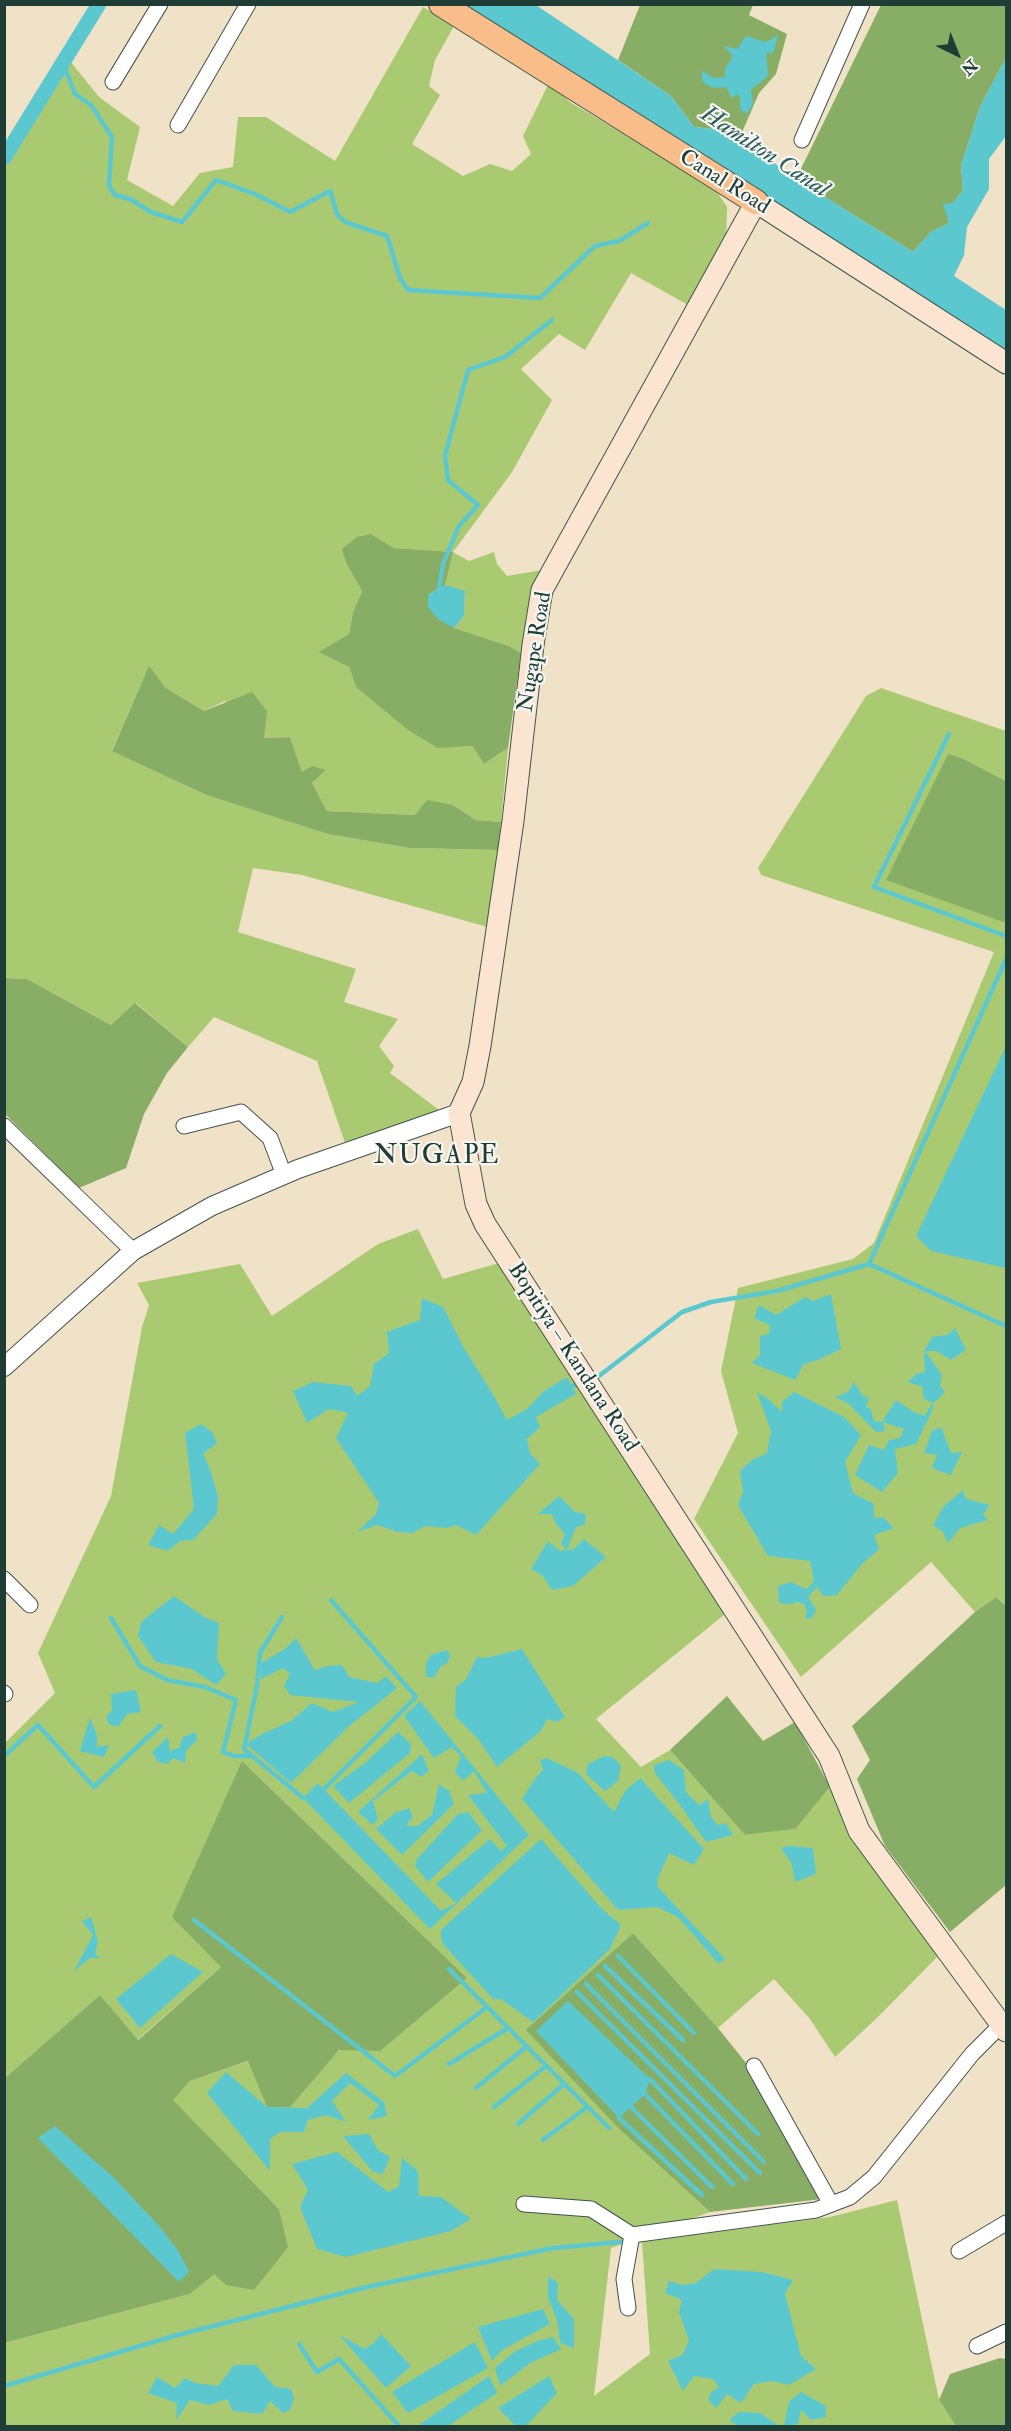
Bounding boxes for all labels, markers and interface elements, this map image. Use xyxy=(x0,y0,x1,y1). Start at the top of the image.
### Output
north arrow xyxy=(927,24,987,84)
text: N xyxy=(957,55,981,79)
water label: Hamilton Canal xyxy=(695,101,833,205)
street label: Canal Road xyxy=(674,145,774,221)
street label: Nugape Road xyxy=(513,590,559,714)
district label: NUGAPE xyxy=(374,1141,500,1173)
street label: Bopitiya – Kandana Road xyxy=(501,1258,643,1458)

